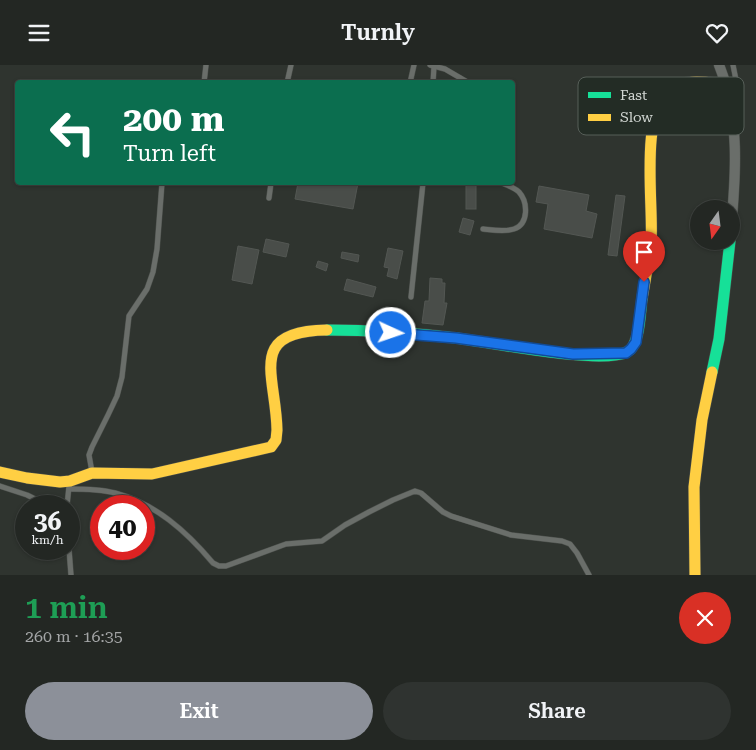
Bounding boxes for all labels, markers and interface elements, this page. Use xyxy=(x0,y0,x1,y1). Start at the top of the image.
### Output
icon: menu xyxy=(25,19,53,47)
icon: heart xyxy=(703,19,731,47)
text: Turnly xyxy=(341,20,415,45)
legend xyxy=(578,77,744,135)
text: Fast xyxy=(620,87,647,103)
text: 200 m xyxy=(123,99,224,140)
icon: left xyxy=(40,100,105,165)
text: Slow xyxy=(620,109,653,125)
text: Turn left xyxy=(123,141,216,166)
north arrow xyxy=(690,200,740,250)
map controls xyxy=(690,200,740,250)
pin xyxy=(623,231,665,282)
icon: arrive xyxy=(630,238,658,266)
position arrow xyxy=(364,306,416,358)
speed limit sign: 40 xyxy=(90,495,155,560)
text: 36 xyxy=(33,507,62,536)
text: km/h xyxy=(31,533,64,547)
text: 1 min xyxy=(25,590,108,625)
button: close xyxy=(679,592,731,644)
text: 260 m · 16:35 xyxy=(25,627,123,646)
button: Exit xyxy=(25,682,373,740)
button: Share xyxy=(383,682,731,740)

